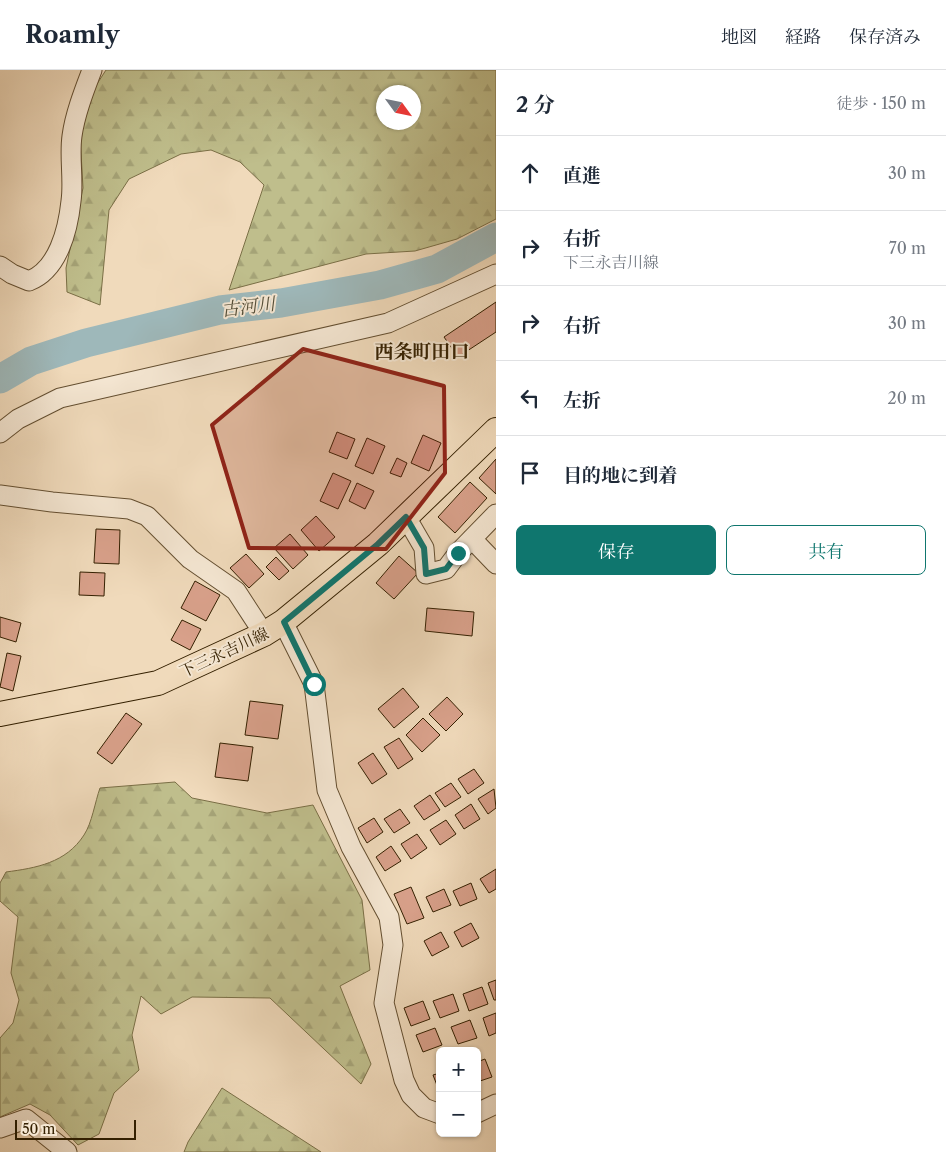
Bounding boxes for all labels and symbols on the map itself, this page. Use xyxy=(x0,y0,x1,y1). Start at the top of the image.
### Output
north arrow xyxy=(376,85,421,130)
water label: 古河川 xyxy=(220,293,278,321)
district label: 西条町田口 xyxy=(374,340,470,363)
route end xyxy=(447,542,470,565)
street label: 下三永吉川線 xyxy=(176,623,272,681)
route start xyxy=(303,673,326,696)
scale bar xyxy=(15,1117,136,1140)

